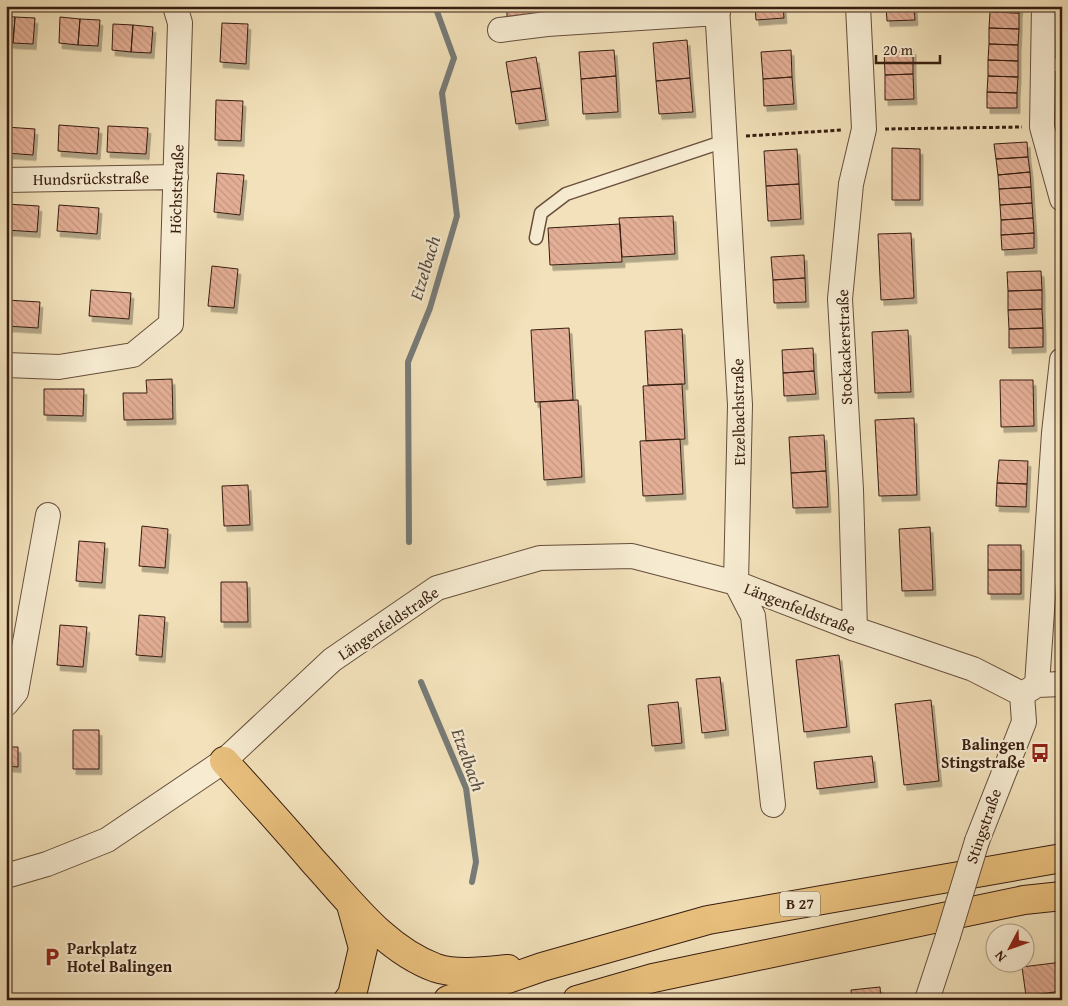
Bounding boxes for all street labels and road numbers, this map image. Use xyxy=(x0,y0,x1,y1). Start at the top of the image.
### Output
street label: Höchststraße xyxy=(162,144,190,234)
street label: Hundsrückstraße xyxy=(33,165,149,191)
street label: Stockackerstraße xyxy=(830,289,858,405)
street label: Etzelbachstraße xyxy=(725,358,751,466)
street label: Längenfeldstraße xyxy=(741,576,859,640)
street label: Längenfeldstraße xyxy=(333,580,443,666)
street label: Stingstraße xyxy=(959,785,1007,867)
road number: B 27 xyxy=(780,892,820,916)

